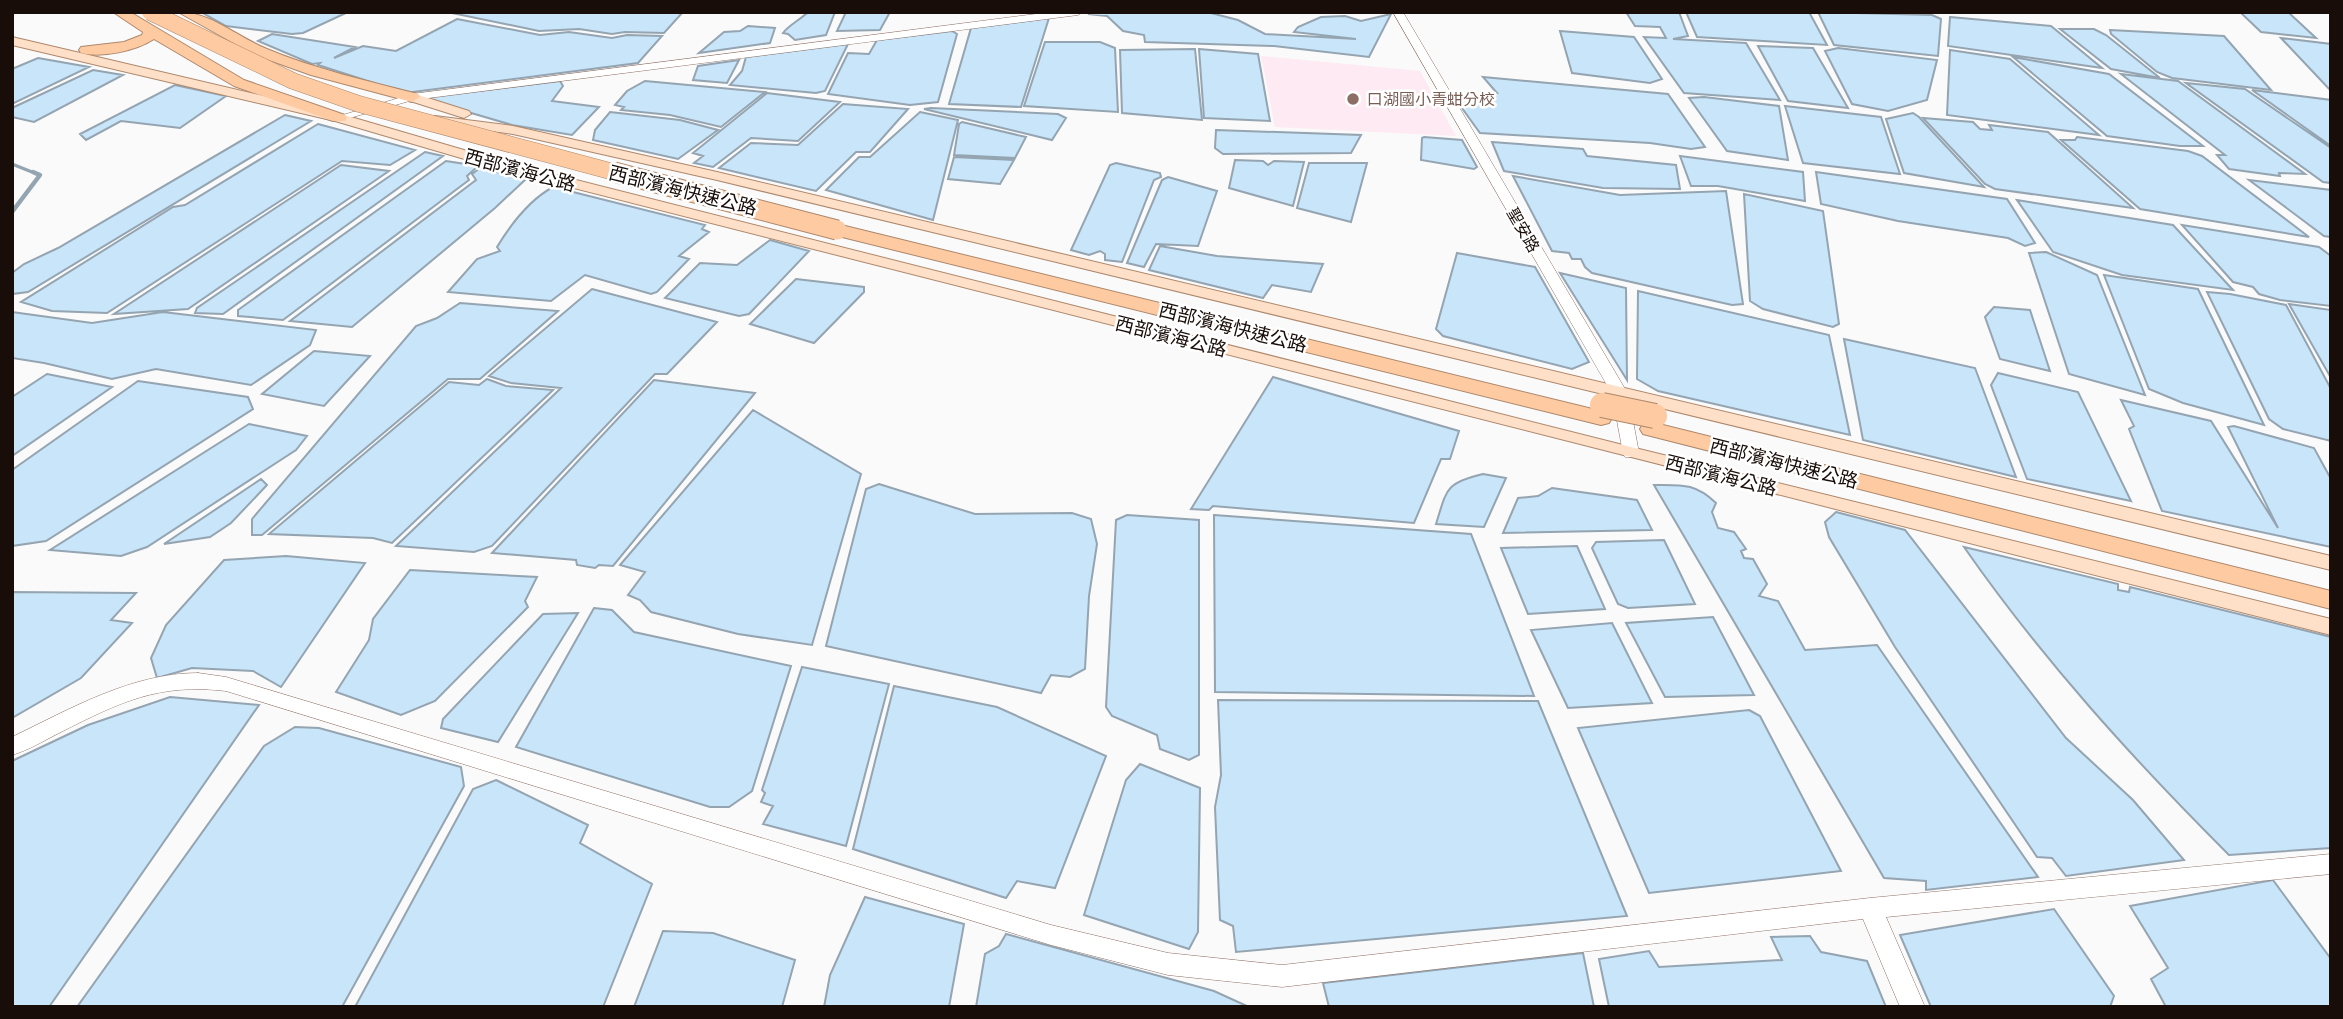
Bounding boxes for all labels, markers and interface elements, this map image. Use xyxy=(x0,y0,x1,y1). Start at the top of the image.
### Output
place label: 口湖國小青蚶分校 xyxy=(1367,90,1495,109)
marker: 口湖國小青蚶分校 xyxy=(1345,91,1361,107)
street label: 西部濱海公路 xyxy=(462,145,578,195)
street label: 西部濱海快速公路 xyxy=(607,161,759,219)
street label: 聖安路 xyxy=(1503,204,1543,256)
street label: 西部濱海快速公路 xyxy=(1157,298,1309,356)
street label: 西部濱海公路 xyxy=(1113,312,1229,360)
street label: 西部濱海快速公路 xyxy=(1708,434,1860,492)
street label: 西部濱海公路 xyxy=(1663,451,1779,499)

